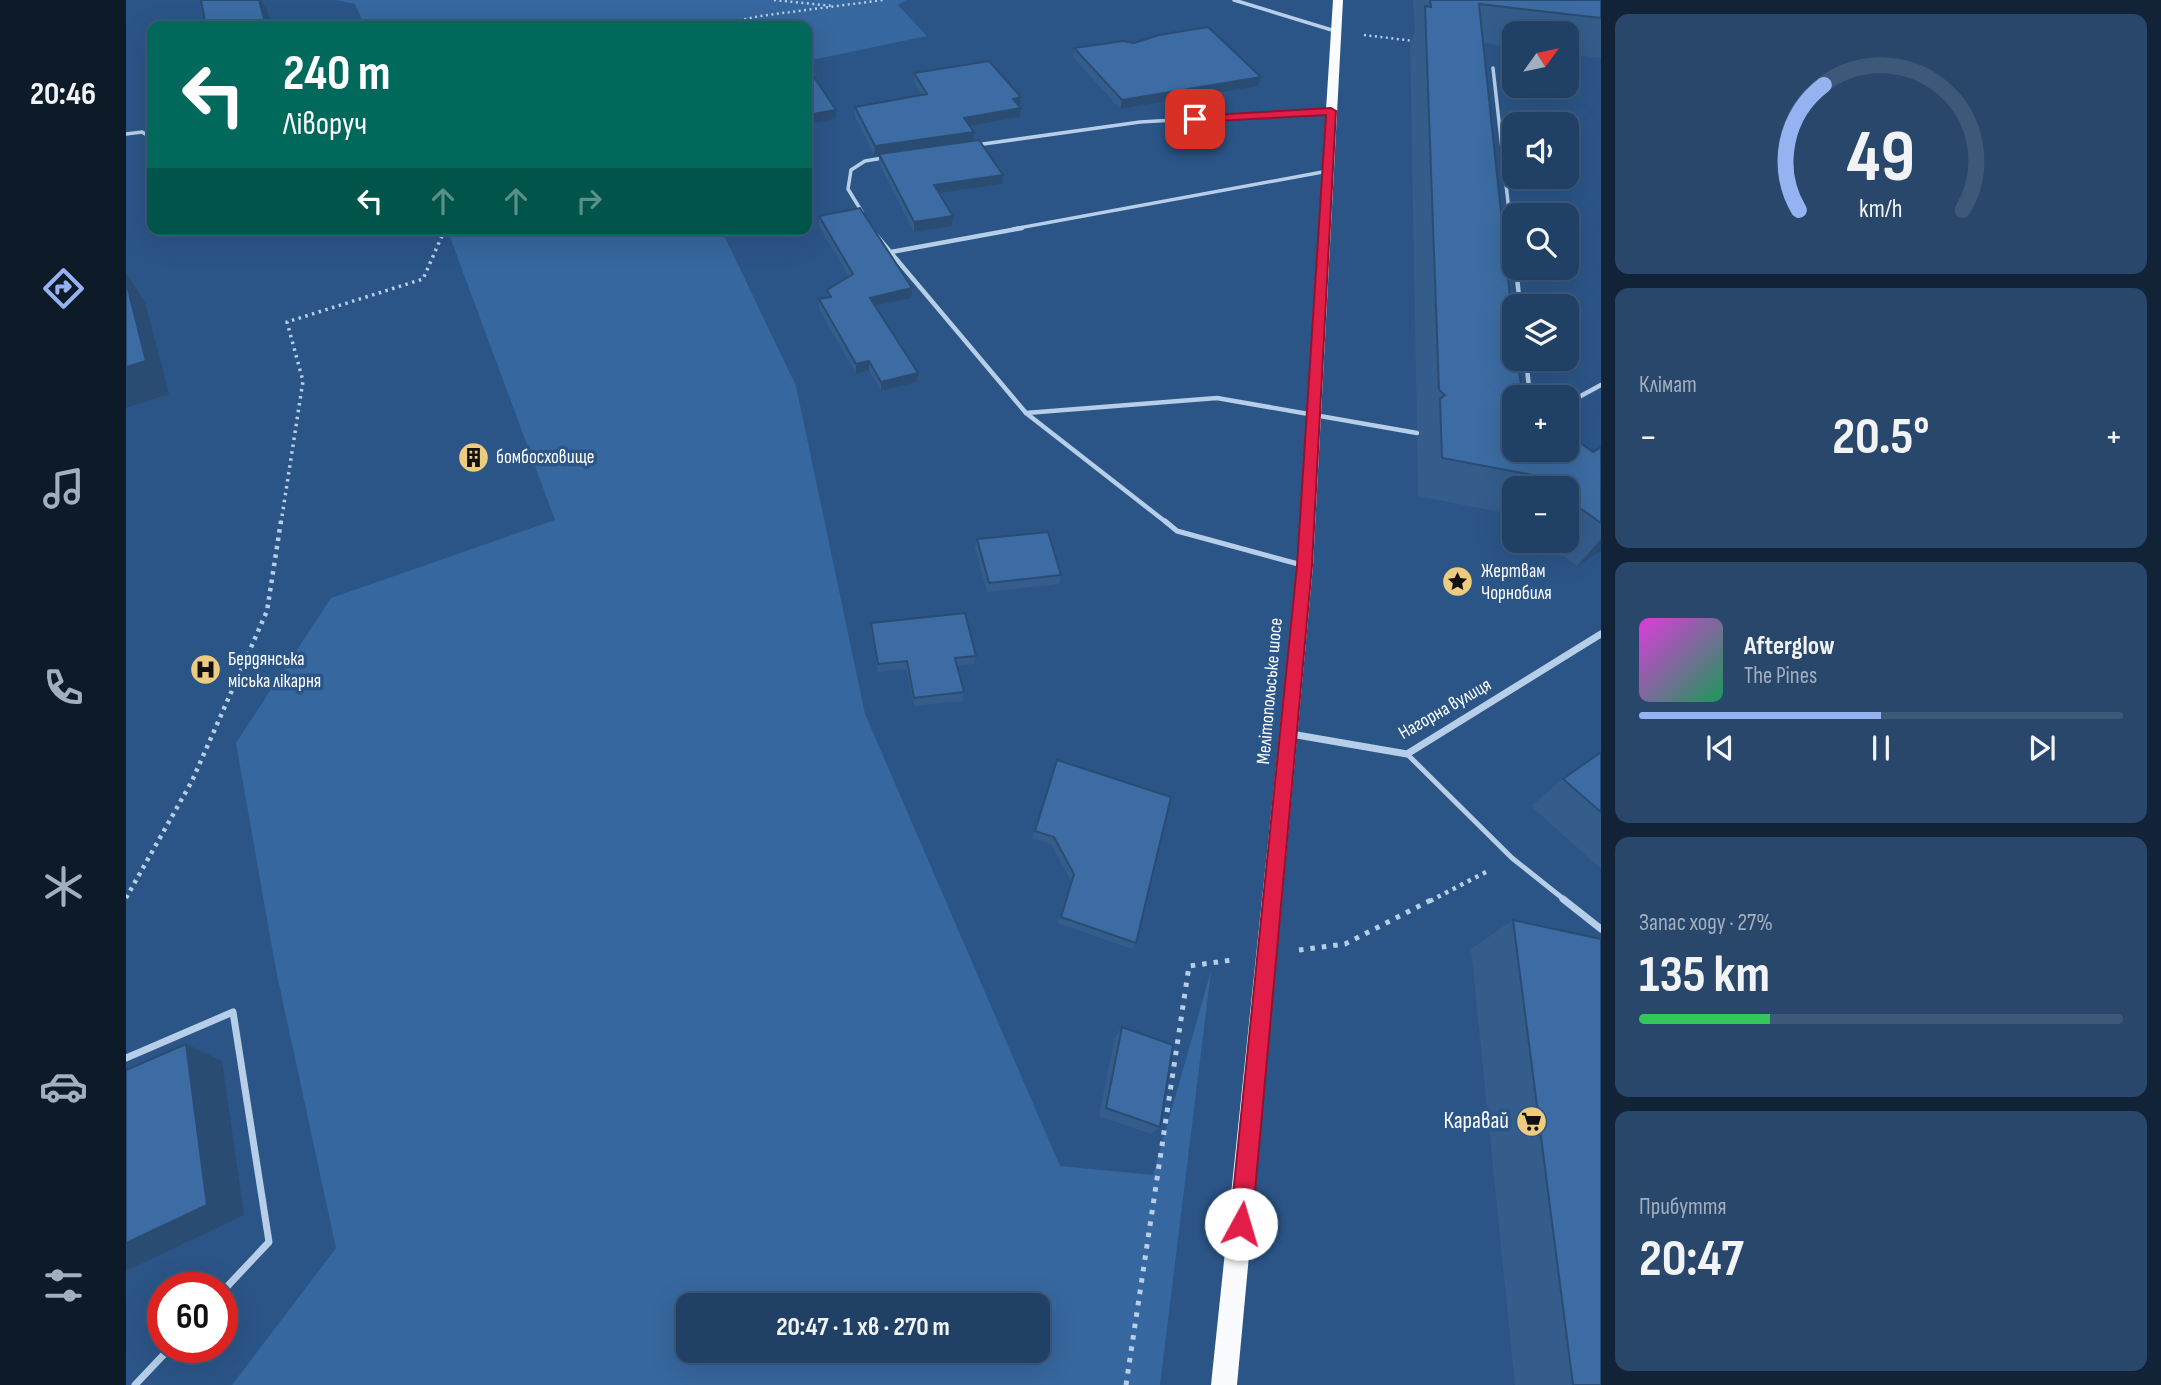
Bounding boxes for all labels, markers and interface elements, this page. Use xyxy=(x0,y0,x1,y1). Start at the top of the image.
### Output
north arrow xyxy=(1502,21,1578,98)
map controls xyxy=(1502,21,1579,553)
text: 240 m xyxy=(283,45,391,104)
icon: left xyxy=(168,49,259,140)
text: 20:46 xyxy=(30,75,96,114)
pin xyxy=(1165,89,1225,149)
icon: arrive xyxy=(1176,100,1214,138)
text: Ліворуч xyxy=(283,105,367,144)
button: sound xyxy=(1502,112,1579,189)
text: 49 xyxy=(1847,114,1915,202)
icon: left xyxy=(351,182,389,220)
icon: ahead xyxy=(424,182,462,220)
icon: ahead xyxy=(497,182,535,220)
icon: right xyxy=(570,182,608,220)
text: km/h xyxy=(1859,194,1903,225)
button: search xyxy=(1502,203,1579,280)
icon: directions xyxy=(39,264,88,313)
button: layers xyxy=(1502,294,1579,371)
text: Клімат xyxy=(1639,371,1697,399)
button: + xyxy=(1502,385,1579,462)
text: 20.5° xyxy=(1832,406,1930,469)
text: − xyxy=(1639,415,1658,460)
text: + xyxy=(2104,415,2123,460)
building icon: бомбосховище xyxy=(456,440,490,474)
place label: бомбосховище xyxy=(496,446,594,469)
icon: music xyxy=(39,464,88,513)
button: − xyxy=(1502,476,1579,553)
place label: Жертвам Чорнобиля xyxy=(1481,560,1552,605)
place icon: Жертвам Чорнобиля xyxy=(1441,565,1475,599)
street label: Мелітопольське шосе xyxy=(1252,617,1288,765)
text: Afterglow xyxy=(1744,631,1835,662)
place label: Бердянська міська лікарня xyxy=(228,648,321,693)
hospital icon: Бердянська міська лікарня xyxy=(188,653,222,687)
text: The Pines xyxy=(1744,662,1817,690)
icon: phone xyxy=(39,663,88,712)
street label: Нагорна вулиця xyxy=(1395,673,1495,745)
icon: previous xyxy=(1701,729,1739,767)
icon: pause xyxy=(1862,729,1900,767)
icon: next xyxy=(2023,729,2061,767)
icon: climate xyxy=(39,862,88,911)
text: Запас ходу · 27% xyxy=(1639,909,1773,937)
text: 135 km xyxy=(1639,944,1770,1007)
icon: car xyxy=(39,1062,88,1111)
supermarket icon: Каравай xyxy=(1515,1104,1549,1138)
place label: Каравай xyxy=(1443,1107,1509,1135)
position arrow xyxy=(1204,1187,1278,1261)
text: Прибуття xyxy=(1639,1193,1727,1221)
text: 20:47 xyxy=(1639,1228,1744,1291)
icon: filters xyxy=(39,1261,88,1310)
speed limit sign: 60 xyxy=(147,1272,238,1363)
text: 20:47 · 1 хв · 270 m xyxy=(776,1312,950,1343)

